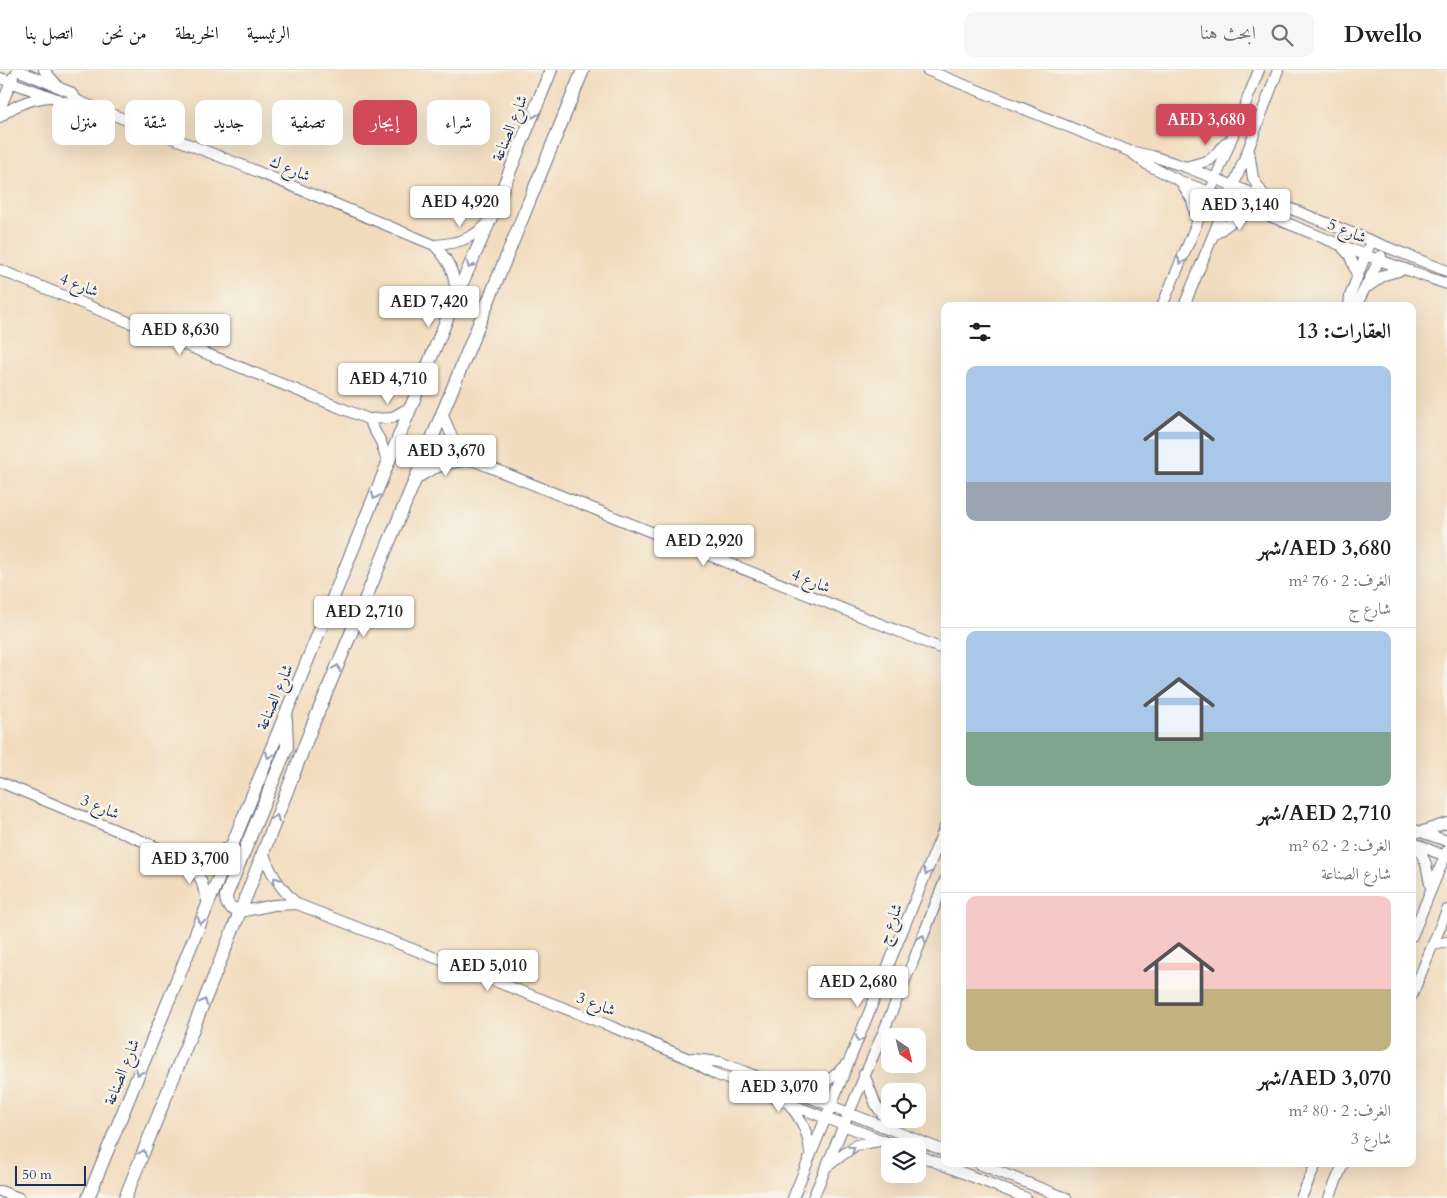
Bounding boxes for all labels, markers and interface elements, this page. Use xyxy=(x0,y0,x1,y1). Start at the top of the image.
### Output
search box xyxy=(964,12,1314,57)
text: Dwello xyxy=(1344,18,1422,51)
text: ابحث هنا xyxy=(1200,20,1256,46)
text: اتصل بنا xyxy=(25,21,73,46)
text: من نحن xyxy=(101,21,147,46)
text: الخريطة xyxy=(175,21,219,46)
text: الرئيسية xyxy=(247,21,290,46)
icon: search xyxy=(1268,21,1296,49)
street label: شارع الصناعة xyxy=(487,92,535,165)
chip: منزل xyxy=(52,100,115,145)
chip: شقة xyxy=(125,100,185,145)
chip: جديد xyxy=(195,100,262,145)
chip: تصفية xyxy=(272,100,343,145)
chip: إيجار xyxy=(353,100,417,145)
chip: شراء xyxy=(427,100,490,145)
pin: AED 3,680 xyxy=(1149,104,1263,146)
text: AED 3,680 xyxy=(1167,109,1245,131)
one-way arrow xyxy=(528,110,539,119)
street label: شارع ك xyxy=(265,151,314,189)
pin: AED 4,920 xyxy=(403,186,517,228)
pin: AED 3,140 xyxy=(1183,189,1297,231)
text: AED 4,920 xyxy=(421,191,499,213)
text: AED 3,140 xyxy=(1201,194,1279,216)
street label: شارع 5 xyxy=(1323,213,1370,251)
one-way arrow xyxy=(1176,256,1187,265)
one-way arrow xyxy=(466,260,477,269)
street label: شارع 4 xyxy=(56,268,102,304)
pin: AED 7,420 xyxy=(372,286,486,328)
text: AED 7,420 xyxy=(390,291,468,313)
pin: AED 8,630 xyxy=(123,314,237,356)
text: العقارات: 13 xyxy=(1297,317,1391,346)
icon: filters xyxy=(966,318,994,346)
text: AED 8,630 xyxy=(141,319,219,341)
pin: AED 4,710 xyxy=(331,362,445,405)
text: AED 4,710 xyxy=(349,368,427,390)
icon: home xyxy=(1134,398,1224,488)
pin: AED 3,670 xyxy=(389,434,503,477)
text: AED 3,670 xyxy=(407,440,485,462)
one-way arrow xyxy=(371,491,382,500)
pin: AED 2,920 xyxy=(647,524,761,567)
text: AED 2,920 xyxy=(665,530,743,552)
text: AED 3,680/شهر xyxy=(1257,534,1391,563)
street label: شارع 4 xyxy=(787,563,834,601)
text: الغرف: 2 · 76 m² xyxy=(1289,570,1391,592)
pin: AED 2,710 xyxy=(307,596,421,638)
text: شارع ج xyxy=(1348,598,1391,620)
text: AED 2,710 xyxy=(325,601,403,623)
street label: شارع الصناعة xyxy=(251,661,301,734)
one-way arrow xyxy=(330,664,341,673)
icon: home xyxy=(1134,664,1224,754)
one-way arrow xyxy=(265,750,275,759)
street label: شارع 3 xyxy=(76,789,123,827)
text: AED 2,710/شهر xyxy=(1257,799,1391,828)
one-way arrow xyxy=(269,814,280,823)
text: الغرف: 2 · 62 m² xyxy=(1289,835,1391,857)
pin: AED 3,700 xyxy=(133,842,247,885)
text: AED 3,700 xyxy=(151,848,229,870)
text: شارع الصناعة xyxy=(1321,863,1391,885)
one-way arrow xyxy=(922,867,933,876)
one-way arrow xyxy=(273,876,282,886)
street label: شارع ج xyxy=(872,900,911,949)
one-way arrow xyxy=(196,916,207,925)
icon: home xyxy=(1134,929,1224,1019)
one-way arrow xyxy=(916,934,926,943)
pin: AED 5,010 xyxy=(431,950,545,992)
text: AED 5,010 xyxy=(449,955,527,977)
pin: AED 2,680 xyxy=(801,966,915,1008)
text: AED 2,680 xyxy=(819,971,897,993)
street label: شارع 3 xyxy=(573,987,619,1023)
one-way arrow xyxy=(198,998,208,1007)
north arrow xyxy=(881,1028,926,1072)
map controls xyxy=(881,1028,926,1183)
one-way arrow xyxy=(854,1034,864,1042)
street label: شارع الصناعة xyxy=(99,1036,147,1109)
text: AED 3,070/شهر xyxy=(1257,1064,1391,1093)
one-way arrow xyxy=(135,1067,146,1076)
pin: AED 3,070 xyxy=(722,1070,836,1113)
text: AED 3,070 xyxy=(740,1076,818,1098)
button: locate xyxy=(881,1083,926,1128)
text: الغرف: 2 · 80 m² xyxy=(1289,1100,1391,1122)
text: شارع 3 xyxy=(1351,1128,1391,1150)
button: layers xyxy=(881,1138,926,1183)
one-way arrow xyxy=(847,1145,856,1155)
one-way arrow xyxy=(137,1149,147,1158)
scale bar xyxy=(15,1163,86,1186)
text: 50 m xyxy=(22,1165,52,1184)

